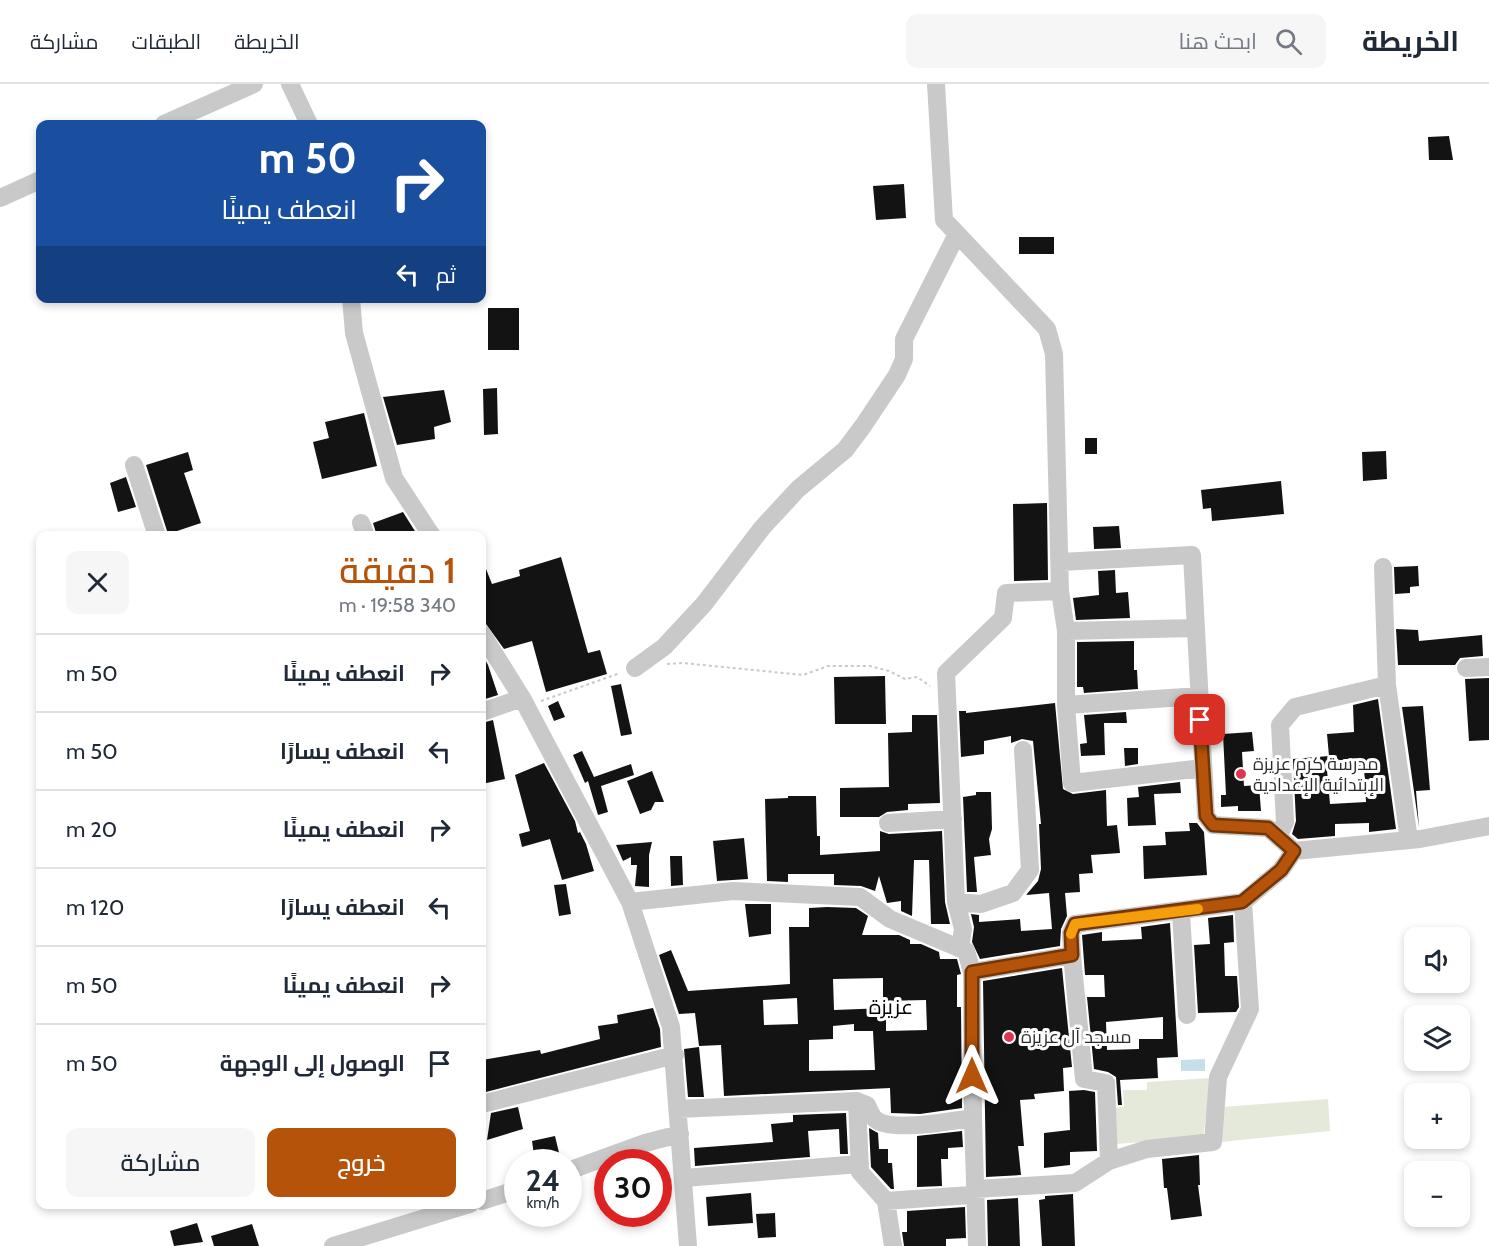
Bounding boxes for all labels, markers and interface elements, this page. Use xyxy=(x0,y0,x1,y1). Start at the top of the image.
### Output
search box xyxy=(906,14,1326,68)
text: الخريطة xyxy=(1362,24,1459,58)
icon: search xyxy=(1272,25,1305,58)
text: ابحث هنا xyxy=(1179,28,1257,55)
text: مشاركة xyxy=(30,29,99,54)
text: الطبقات xyxy=(132,29,201,54)
text: الخريطة xyxy=(234,29,300,54)
text: 50 m xyxy=(259,132,357,184)
icon: right xyxy=(378,144,456,222)
text: انعطف يمينًا xyxy=(221,193,357,226)
icon: left xyxy=(391,258,424,291)
text: ثم xyxy=(436,262,456,289)
text: 1 دقيقة xyxy=(339,548,456,592)
button: close xyxy=(66,551,129,614)
text: 340 m · 19:58 xyxy=(339,593,456,617)
icon: right xyxy=(423,657,456,690)
text: 50 m xyxy=(66,660,118,687)
text: انعطف يمينًا xyxy=(283,660,405,687)
pin xyxy=(1174,694,1225,745)
icon: arrive xyxy=(1183,703,1216,736)
icon: left xyxy=(423,735,456,768)
text: 50 m xyxy=(66,738,118,765)
text: انعطف يسارًا xyxy=(280,738,405,765)
place label: مدرسة كرم عزيزة الإبتدائية الإعدادية xyxy=(1253,753,1384,796)
marker: مدرسة كرم عزيزة الإبتدائية الإعدادية xyxy=(1234,767,1248,781)
icon: right xyxy=(423,813,456,846)
text: 20 m xyxy=(66,816,117,843)
text: انعطف يمينًا xyxy=(283,816,405,843)
icon: left xyxy=(423,891,456,924)
text: 120 m xyxy=(66,894,124,921)
text: انعطف يسارًا xyxy=(280,894,405,921)
map controls xyxy=(1404,927,1470,1227)
button: sound xyxy=(1404,927,1470,993)
icon: right xyxy=(423,969,456,1002)
text: 50 m xyxy=(66,972,118,999)
text: انعطف يمينًا xyxy=(283,972,405,999)
district label: عزيزة xyxy=(869,994,913,1019)
button: layers xyxy=(1404,1005,1470,1071)
place label: مسجد آل عزيزة xyxy=(1021,1026,1132,1048)
marker: مسجد آل عزيزة xyxy=(1002,1030,1016,1044)
position arrow xyxy=(940,1044,1004,1108)
icon: arrive xyxy=(423,1047,456,1080)
text: 50 m xyxy=(66,1050,118,1077)
text: الوصول إلى الوجهة xyxy=(220,1050,405,1077)
button: + xyxy=(1404,1083,1470,1149)
button: مشاركة xyxy=(66,1128,255,1197)
button: خروج xyxy=(267,1128,456,1197)
speed limit sign: 30 xyxy=(594,1149,672,1227)
button: − xyxy=(1404,1161,1470,1227)
text: 24 xyxy=(526,1162,560,1199)
text: km/h xyxy=(527,1194,559,1212)

